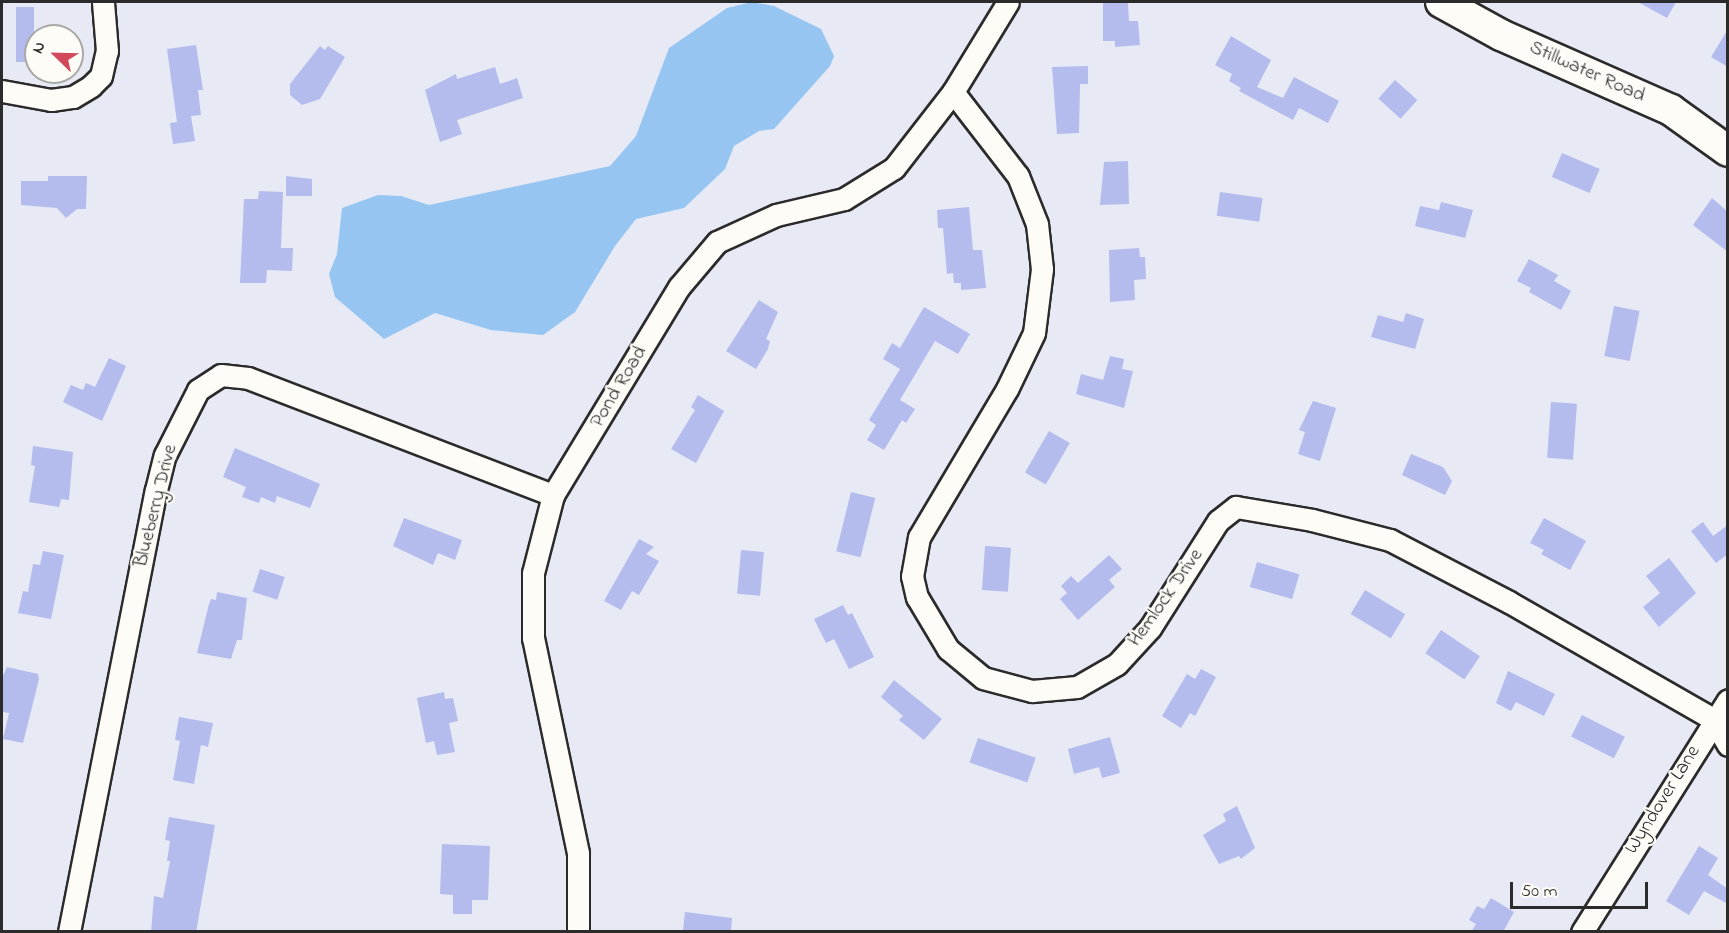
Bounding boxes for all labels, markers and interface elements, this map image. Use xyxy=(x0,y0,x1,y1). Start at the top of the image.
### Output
north arrow xyxy=(24,24,84,84)
street label: Stillwater Road xyxy=(1525,36,1649,108)
text: N xyxy=(26,38,52,57)
street label: Pond Road xyxy=(585,342,653,432)
street label: Blueberry Drive xyxy=(129,442,183,570)
street label: Hemlock Drive xyxy=(1123,544,1209,652)
street label: Wyndover Lane xyxy=(1620,741,1706,859)
scale bar xyxy=(1513,870,1651,908)
text: 50 m xyxy=(1521,879,1558,905)

